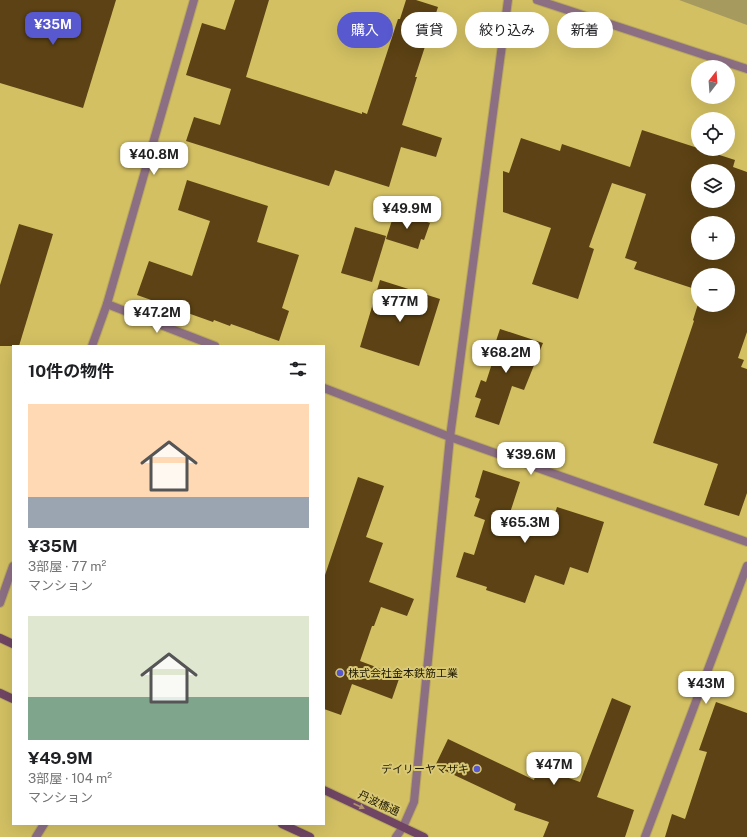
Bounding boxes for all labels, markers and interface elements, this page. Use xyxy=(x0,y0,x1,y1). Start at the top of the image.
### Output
pin: ¥35M xyxy=(29,12,77,46)
chip: 購入 xyxy=(337,12,393,48)
chip: 賃貸 xyxy=(401,12,457,48)
chip: 絞り込み xyxy=(465,12,549,48)
chip: 新着 xyxy=(557,12,613,48)
text: ¥35M xyxy=(34,17,72,32)
north arrow xyxy=(691,60,735,104)
map controls xyxy=(691,60,735,312)
button: locate xyxy=(691,112,735,156)
pin: ¥40.8M xyxy=(121,142,187,176)
text: ¥40.8M xyxy=(129,147,179,162)
button: layers xyxy=(691,164,735,208)
pin: ¥49.9M xyxy=(374,196,440,230)
text: ¥49.9M xyxy=(382,201,432,216)
button: + xyxy=(691,216,735,260)
button: − xyxy=(691,268,735,312)
pin: ¥77M xyxy=(376,289,424,323)
text: ¥77M xyxy=(382,294,418,309)
pin: ¥47.2M xyxy=(124,300,190,334)
text: ¥47.2M xyxy=(133,305,181,320)
pin: ¥68.2M xyxy=(473,340,539,374)
text: ¥68.2M xyxy=(481,345,531,360)
icon: filters xyxy=(287,358,309,380)
text: 10件の物件 xyxy=(28,361,114,381)
icon: home xyxy=(133,430,205,502)
pin: ¥39.6M xyxy=(498,442,564,476)
text: ¥39.6M xyxy=(506,447,556,462)
pin: ¥65.3M xyxy=(492,510,558,544)
text: ¥65.3M xyxy=(500,515,550,530)
text: ¥35M xyxy=(28,536,78,556)
text: 3部屋 · 77 m² xyxy=(28,559,106,574)
text: マンション xyxy=(28,578,93,593)
icon: home xyxy=(133,642,205,714)
place label: 株式会社金本鉄筋工業 xyxy=(348,667,458,679)
marker: 株式会社金本鉄筋工業 xyxy=(335,668,345,678)
pin: ¥43M xyxy=(682,671,730,705)
text: ¥43M xyxy=(687,676,725,691)
text: ¥49.9M xyxy=(28,748,93,768)
pin: ¥47M xyxy=(530,752,578,786)
text: ¥47M xyxy=(535,757,573,772)
place label: デイリーヤマザキ xyxy=(381,763,469,775)
marker: デイリーヤマザキ xyxy=(472,764,482,774)
text: 3部屋 · 104 m² xyxy=(28,771,112,786)
street label: 丹波橋通 xyxy=(357,788,401,818)
text: マンション xyxy=(28,790,93,805)
one-way arrow xyxy=(354,803,365,809)

